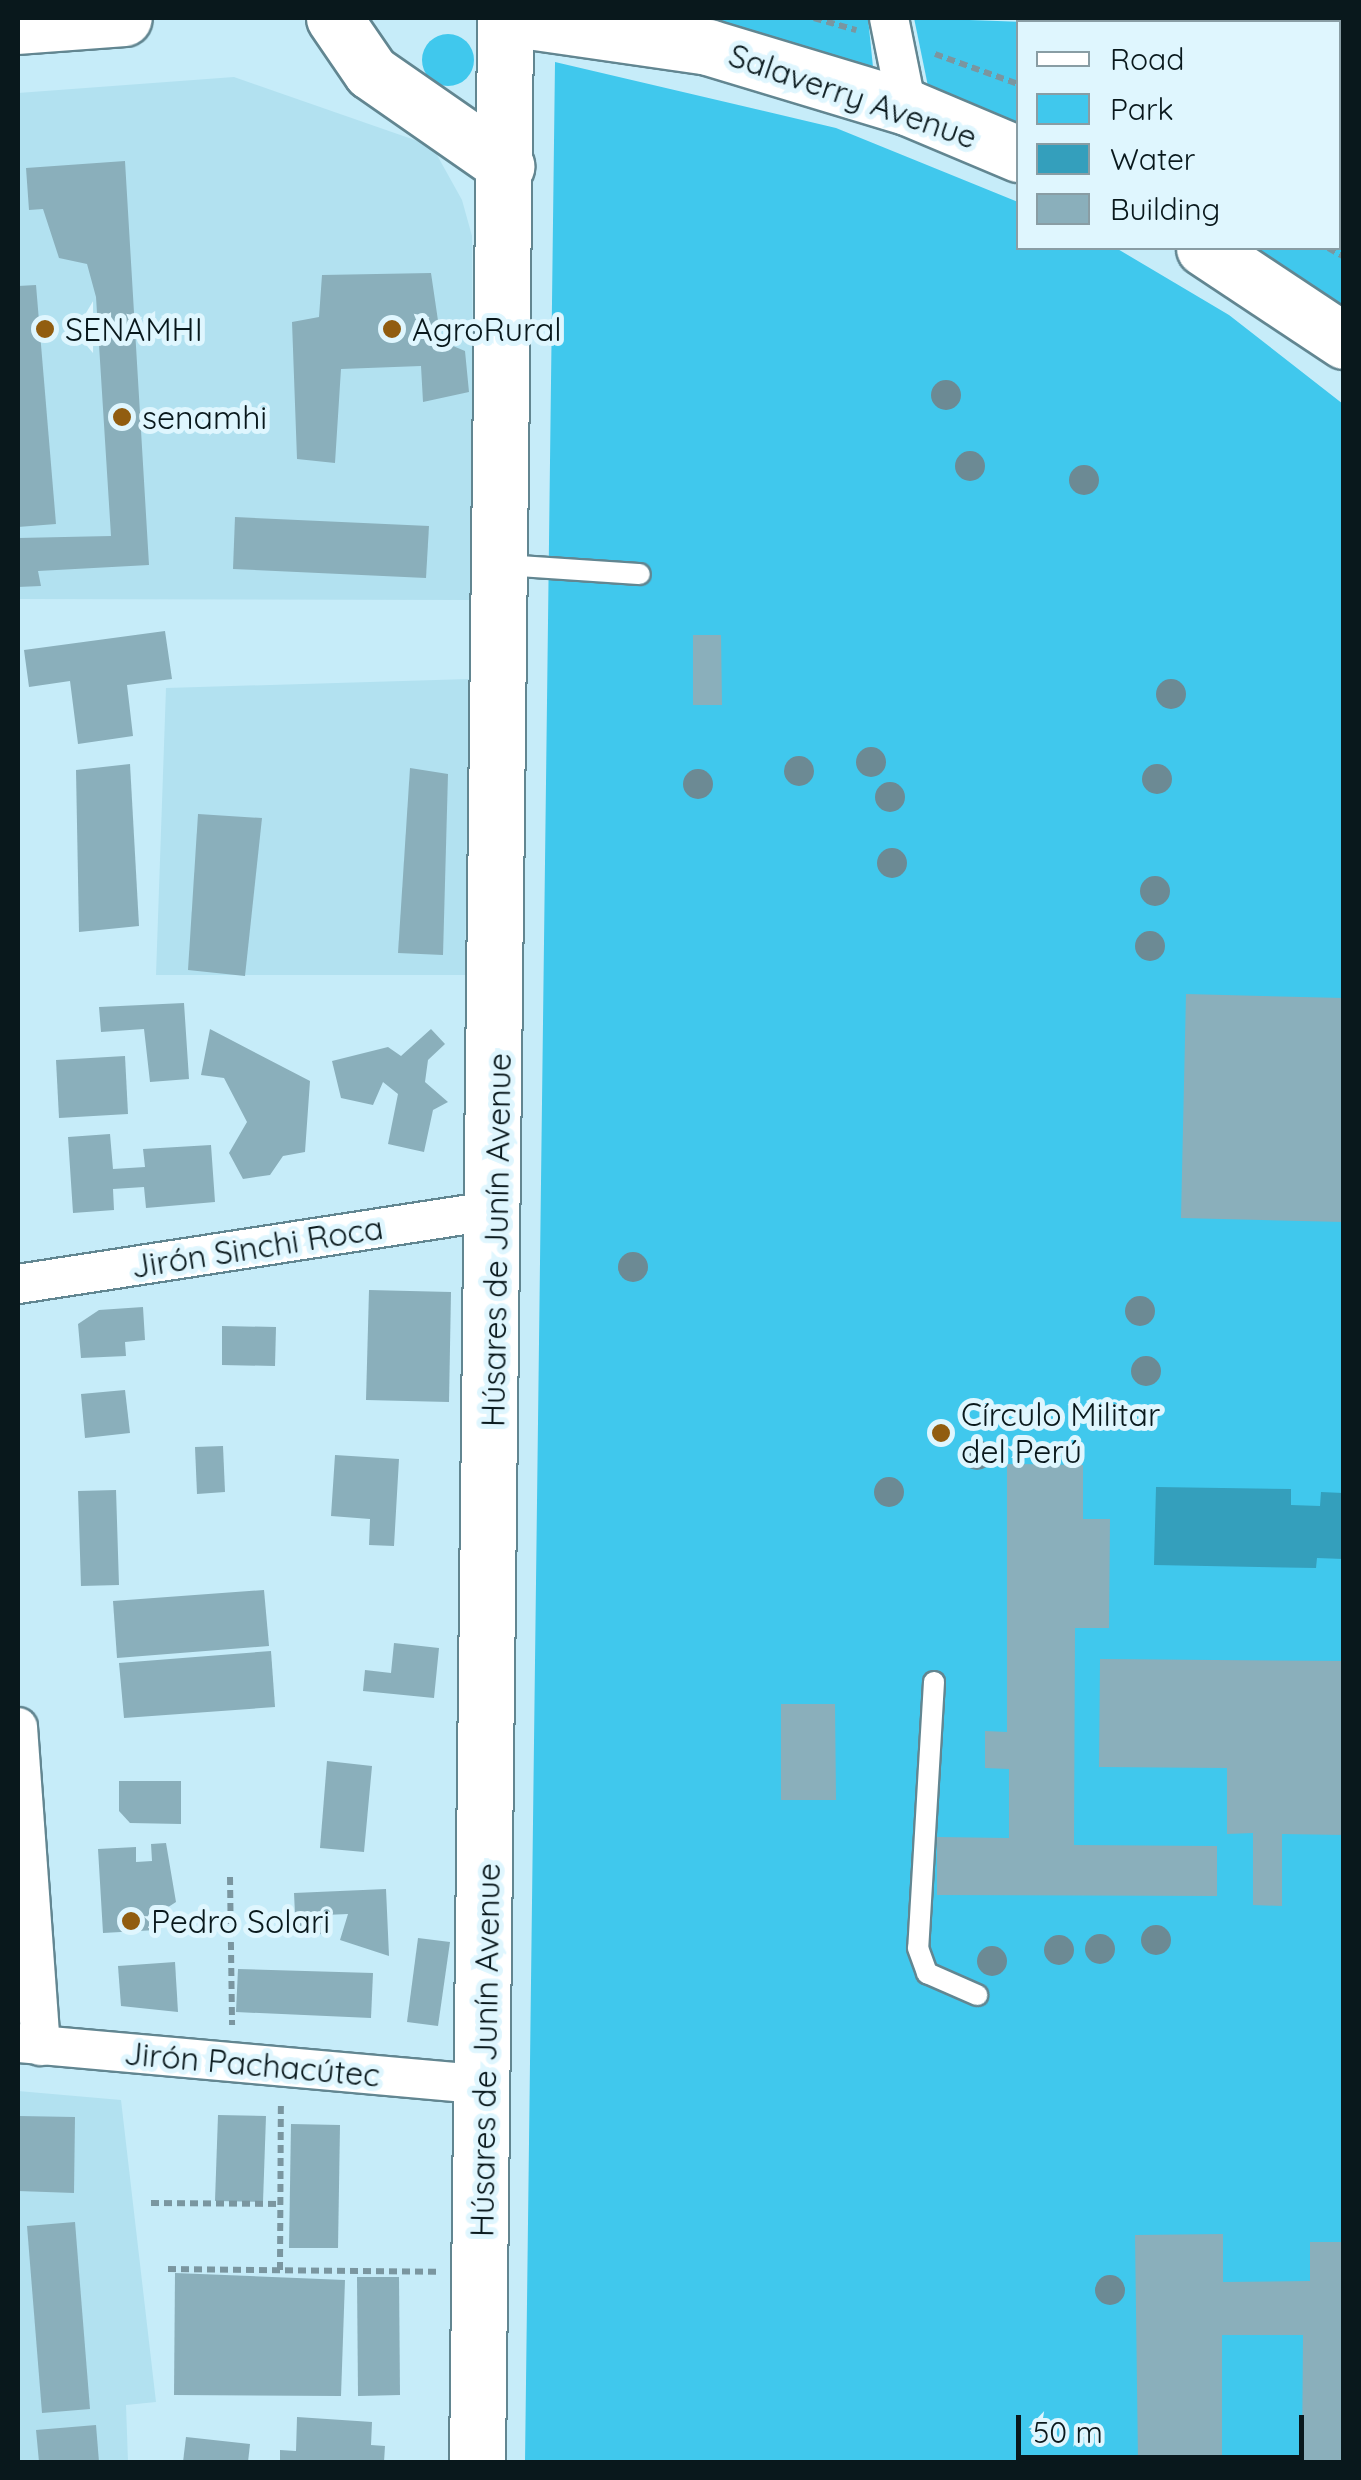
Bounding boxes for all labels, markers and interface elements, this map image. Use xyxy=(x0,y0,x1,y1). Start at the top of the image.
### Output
legend xyxy=(1016,20,1341,250)
street label: Salaverry Avenue xyxy=(724,36,982,156)
text: Road xyxy=(1110,40,1184,78)
text: Park xyxy=(1110,90,1174,128)
text: Water xyxy=(1110,140,1195,178)
text: Building xyxy=(1110,190,1220,228)
place label: SENAMHI xyxy=(65,310,203,348)
place label: AgroRural xyxy=(412,310,562,348)
marker: SENAMHI xyxy=(34,318,56,340)
marker: AgroRural xyxy=(381,318,403,340)
place label: senamhi xyxy=(142,398,267,436)
marker: senamhi xyxy=(111,406,133,428)
street label: Húsares de Junín Avenue xyxy=(474,1053,518,1427)
street label: Jirón Sinchi Roca xyxy=(128,1208,386,1286)
place label: Círculo Militar del Perú xyxy=(961,1396,1160,1471)
marker: Círculo Militar del Perú xyxy=(930,1422,952,1444)
street label: Húsares de Junín Avenue xyxy=(463,1863,507,2237)
place label: Pedro Solari xyxy=(151,1902,330,1940)
marker: Pedro Solari xyxy=(120,1910,142,1932)
street label: Jirón Pachacútec xyxy=(123,2034,381,2094)
scale bar xyxy=(1021,2395,1308,2457)
text: 50 m xyxy=(1033,2413,1103,2451)

